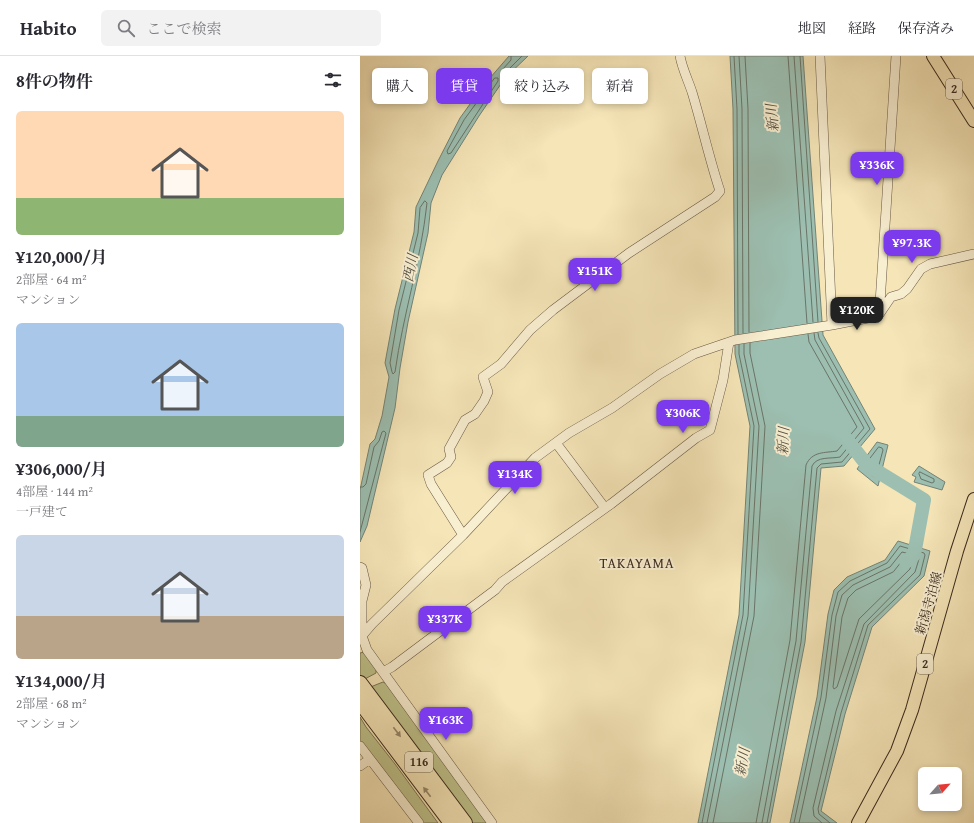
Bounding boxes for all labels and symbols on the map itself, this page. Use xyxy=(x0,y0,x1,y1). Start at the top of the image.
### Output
road number: 2 xyxy=(946,79,962,99)
water label: 新川 xyxy=(761,101,783,133)
pin: ¥336K xyxy=(849,152,905,186)
pin: ¥97.3K xyxy=(879,230,945,264)
water label: 西川 xyxy=(398,250,423,284)
pin: ¥151K xyxy=(567,258,623,292)
pin: ¥120K xyxy=(829,297,885,331)
pin: ¥306K xyxy=(655,400,711,434)
water label: 新川 xyxy=(772,424,794,456)
pin: ¥134K xyxy=(487,461,543,495)
district label: TAKAYAMA xyxy=(600,553,674,573)
street label: 新潟寺泊線 xyxy=(910,569,947,637)
pin: ¥337K xyxy=(417,606,473,640)
road number: 2 xyxy=(917,654,933,674)
pin: ¥163K xyxy=(418,707,474,741)
one-way arrow xyxy=(393,727,401,738)
water label: 新川 xyxy=(730,745,755,778)
road number: 116 xyxy=(405,752,433,772)
north arrow xyxy=(918,767,962,811)
one-way arrow xyxy=(423,786,432,797)

